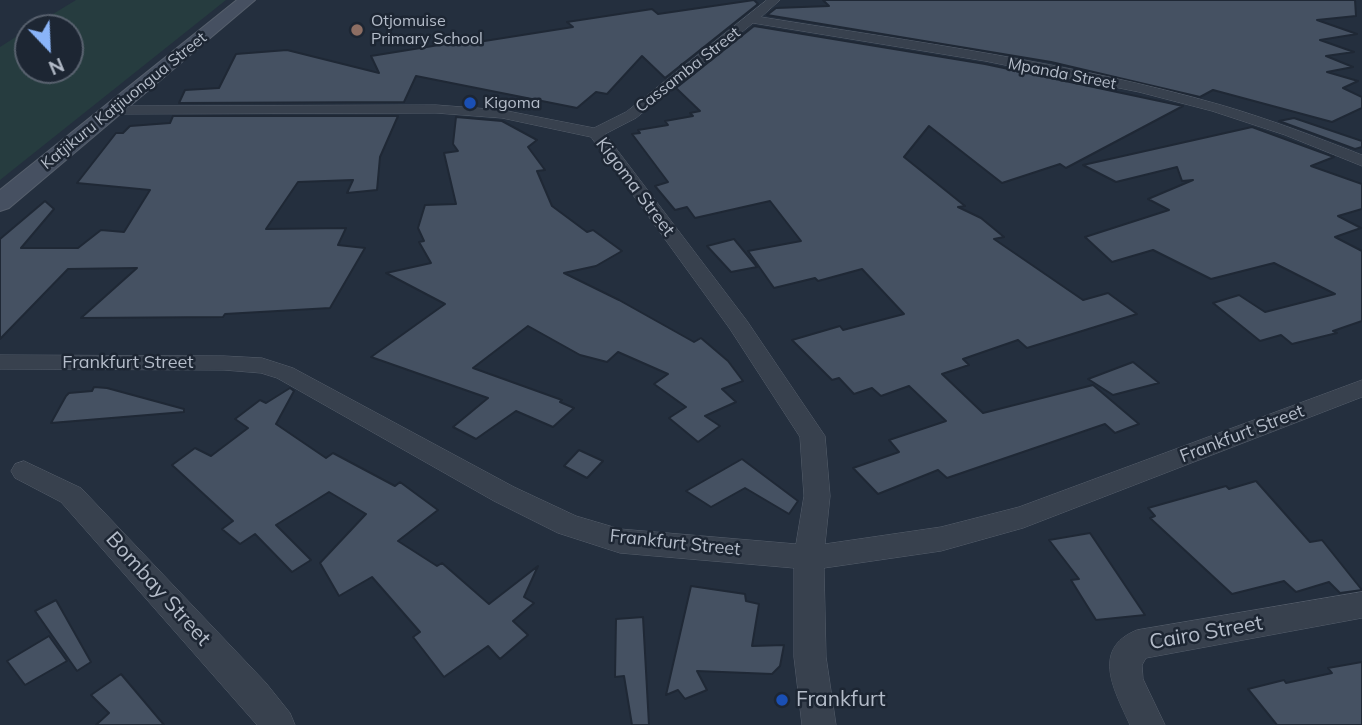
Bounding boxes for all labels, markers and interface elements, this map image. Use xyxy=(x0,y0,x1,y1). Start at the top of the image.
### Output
place label: Otjomuise Primary School xyxy=(371,11,483,49)
north arrow xyxy=(14,14,84,84)
marker: Otjomuise Primary School xyxy=(349,22,365,38)
street label: Cassamba Street xyxy=(632,23,744,117)
street label: Katjikuru Katjiuongua Street xyxy=(37,28,211,174)
text: N xyxy=(45,53,68,80)
street label: Mpanda Street xyxy=(1006,54,1118,94)
place label: Kigoma xyxy=(484,93,540,113)
marker: Kigoma xyxy=(462,95,478,111)
street label: Kigoma Street xyxy=(591,133,679,241)
street label: Frankfurt Street xyxy=(62,352,194,374)
street label: Frankfurt Street xyxy=(1177,400,1307,468)
street label: Frankfurt Street xyxy=(609,525,741,561)
street label: Bombay Street xyxy=(100,527,216,651)
street label: Cairo Street xyxy=(1147,611,1265,655)
place label: Frankfurt xyxy=(796,687,886,713)
marker: Frankfurt xyxy=(774,692,790,708)

